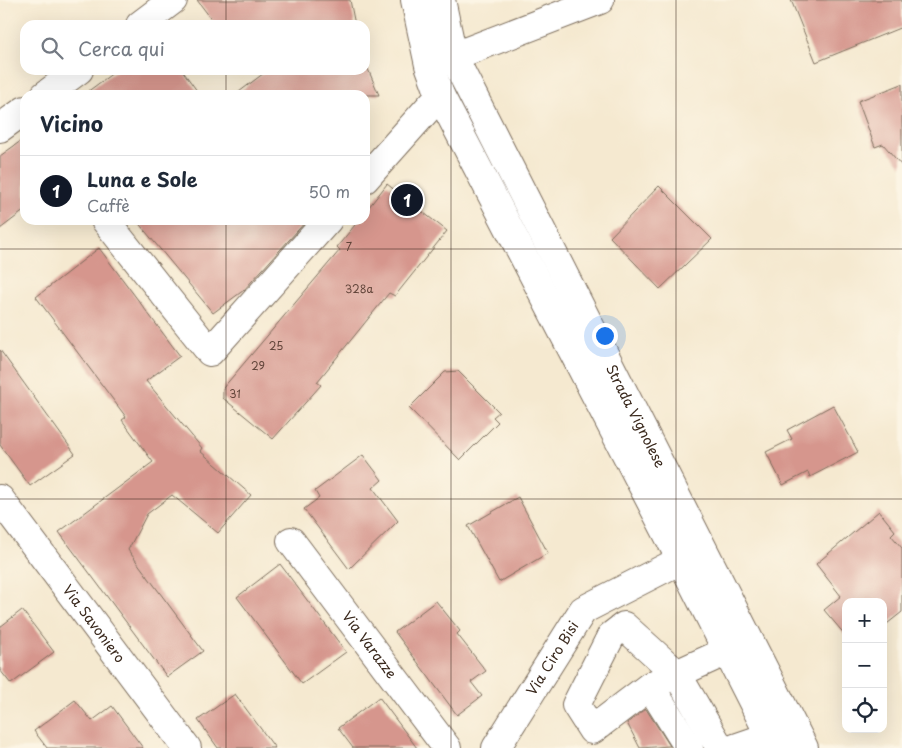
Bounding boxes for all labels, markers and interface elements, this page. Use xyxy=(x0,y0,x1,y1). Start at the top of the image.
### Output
search box xyxy=(20,20,370,75)
icon: search xyxy=(38,34,66,62)
text: Cerca qui xyxy=(78,34,165,62)
text: Vicino xyxy=(40,107,103,139)
text: Luna e Sole xyxy=(87,165,197,193)
text: 1 xyxy=(52,179,60,203)
text: 50 m xyxy=(309,179,350,203)
pin: 1 xyxy=(391,181,423,219)
text: Caffè xyxy=(87,193,130,217)
house number: 7 xyxy=(346,238,352,255)
house number: 328a xyxy=(345,280,374,297)
your location xyxy=(592,323,618,349)
house number: 25 xyxy=(269,337,283,354)
house number: 29 xyxy=(251,357,265,374)
street label: Strada Vignolese xyxy=(601,361,671,471)
house number: 31 xyxy=(229,385,241,402)
street label: Via Savoniero xyxy=(58,580,131,667)
map controls xyxy=(842,598,887,733)
button: + xyxy=(842,598,887,643)
street label: Via Varazze xyxy=(337,606,402,683)
street label: Via Ciro Bisi xyxy=(521,617,583,699)
button: − xyxy=(842,643,887,688)
button: locate xyxy=(842,688,887,733)

